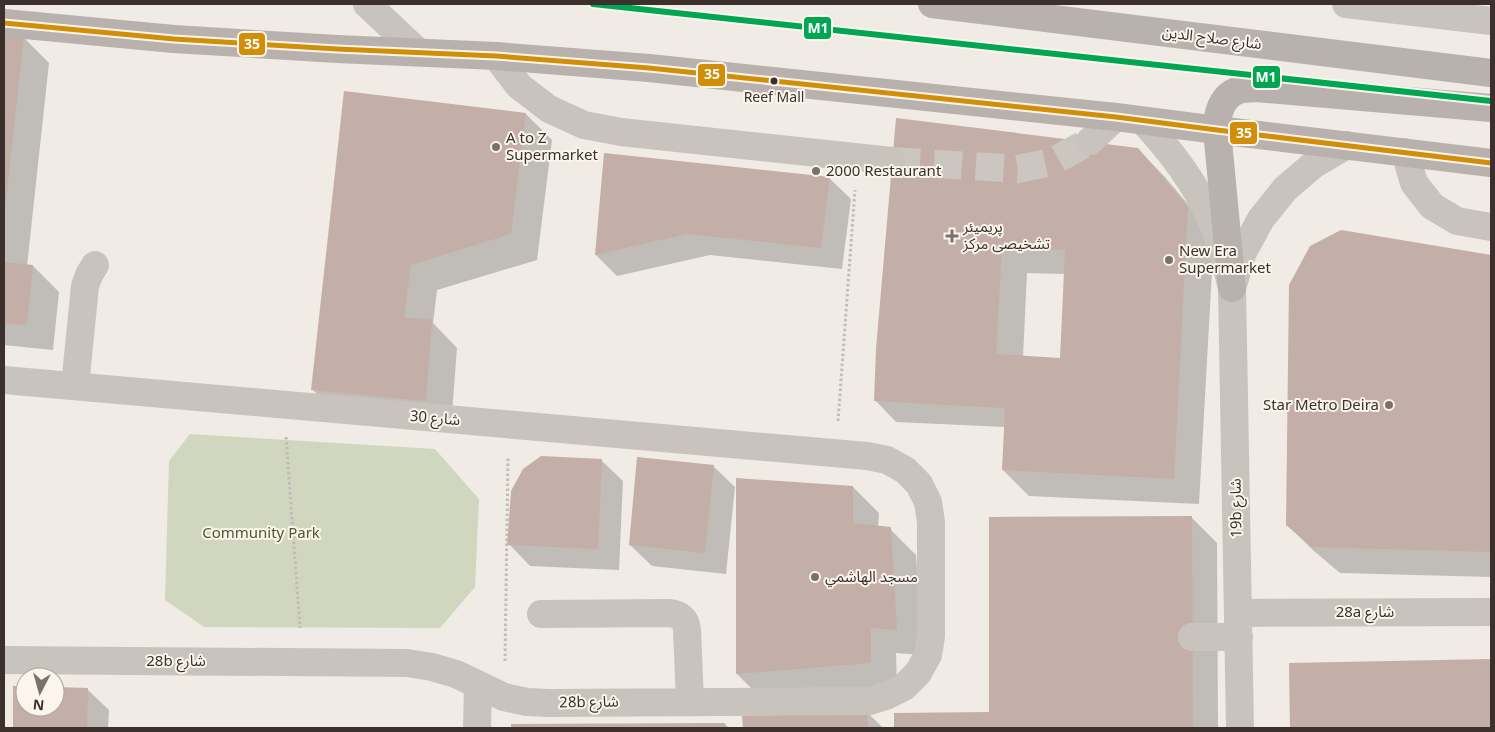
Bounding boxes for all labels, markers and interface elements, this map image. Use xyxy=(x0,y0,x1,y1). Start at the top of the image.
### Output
line badge: M1 xyxy=(803,16,832,40)
text: M1 xyxy=(807,18,829,37)
street label: شارع صلاح الدين xyxy=(1161,21,1263,56)
line badge: 35 xyxy=(238,32,266,56)
text: 35 xyxy=(244,34,260,53)
line badge: 35 xyxy=(697,63,726,87)
text: 35 xyxy=(704,64,720,83)
line badge: M1 xyxy=(1252,65,1281,89)
text: M1 xyxy=(1255,67,1277,86)
marker: Reef Mall xyxy=(769,76,779,86)
place label: Reef Mall xyxy=(744,87,804,106)
line badge: 35 xyxy=(1229,121,1258,145)
text: 35 xyxy=(1236,123,1252,142)
place label: A to Z Supermarket xyxy=(506,127,598,164)
marker: A to Z Supermarket xyxy=(490,141,502,153)
place label: 2000 Restaurant xyxy=(826,160,942,180)
marker: 2000 Restaurant xyxy=(810,165,822,177)
place label: پریمیئر تشخیصی مرکز xyxy=(962,216,1050,253)
marker: پریمیئر تشخیصی مرکز xyxy=(945,229,959,243)
place label: New Era Supermarket xyxy=(1179,240,1271,277)
marker: New Era Supermarket xyxy=(1163,254,1175,266)
place label: Star Metro Deira xyxy=(1263,394,1379,414)
marker: Star Metro Deira xyxy=(1383,399,1395,411)
street label: شارع 30 xyxy=(409,405,461,432)
street label: 19b شارع xyxy=(1224,478,1249,538)
park label: Community Park xyxy=(202,522,320,542)
place label: مسجد الهاشمي xyxy=(825,566,918,588)
marker: مسجد الهاشمي xyxy=(809,571,821,583)
street label: 28a شارع xyxy=(1336,601,1395,624)
street label: 28b شارع xyxy=(146,650,206,673)
north arrow xyxy=(15,667,65,717)
street label: 28b شارع xyxy=(559,690,619,715)
text: N xyxy=(32,695,45,715)

